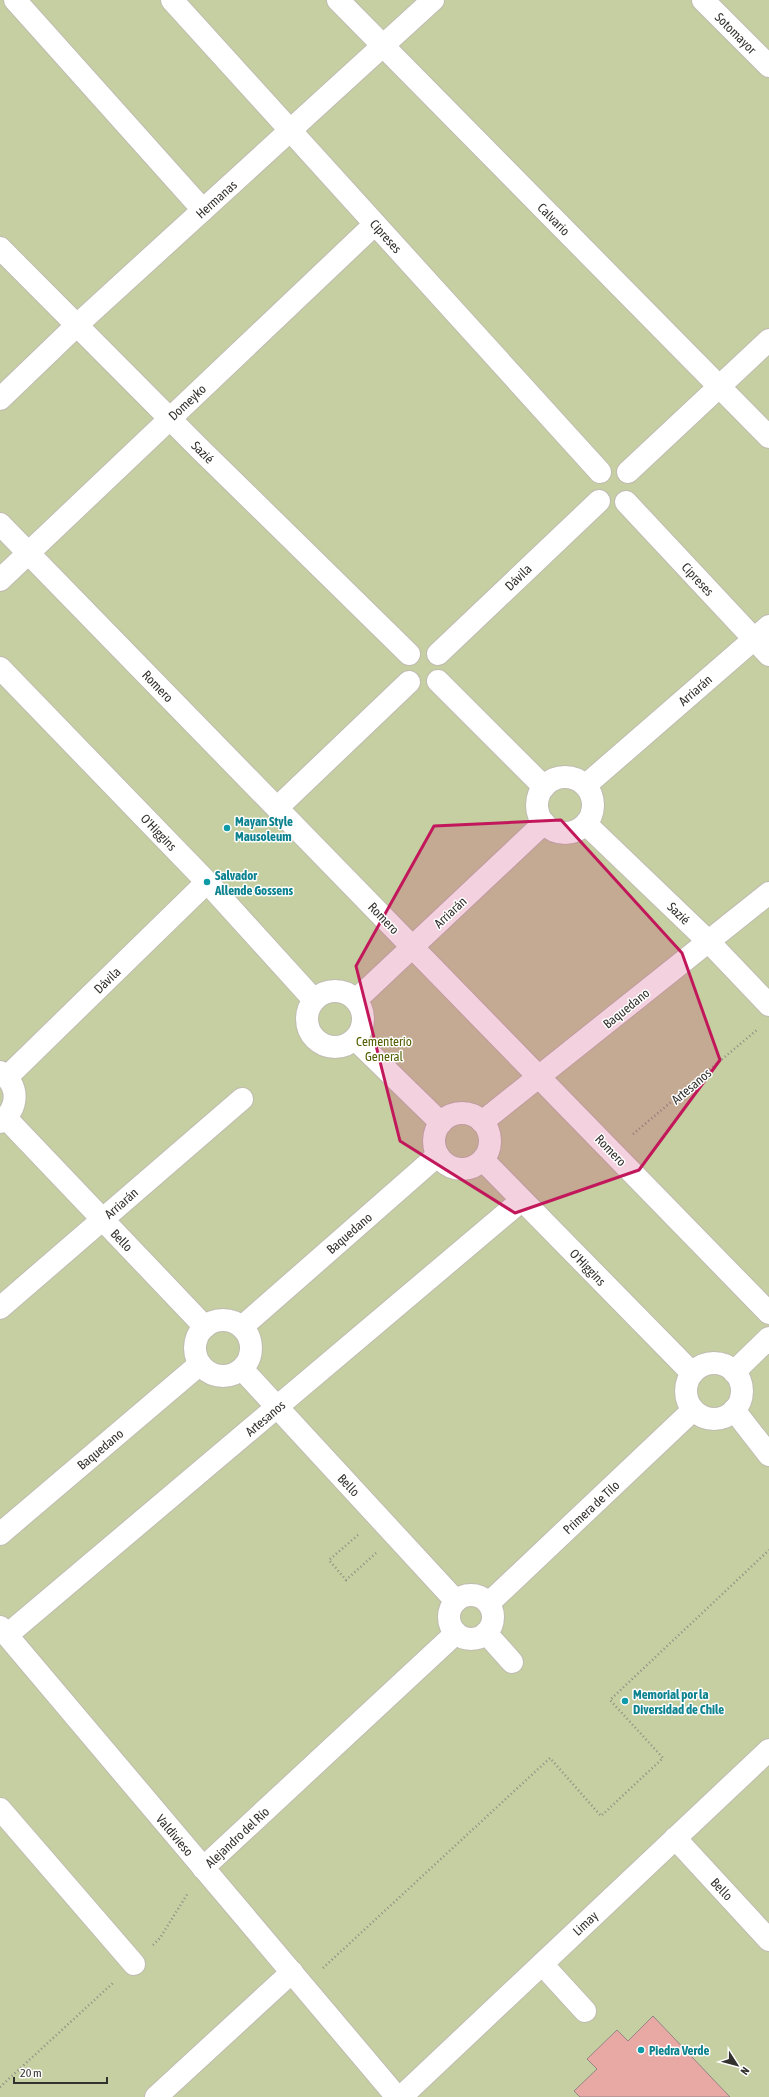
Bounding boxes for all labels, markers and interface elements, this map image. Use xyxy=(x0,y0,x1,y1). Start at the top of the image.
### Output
street label: Sotomayor xyxy=(712,10,759,57)
street label: Hermanas xyxy=(193,177,240,222)
street label: Calvario xyxy=(534,200,573,239)
street label: Cipreses xyxy=(367,217,405,256)
street label: Domeyko xyxy=(166,381,209,423)
street label: Sazié xyxy=(188,438,217,467)
street label: Cipreses xyxy=(679,560,717,599)
street label: Dávila xyxy=(502,561,535,594)
street label: Romero xyxy=(139,668,176,705)
street label: Arriarán xyxy=(676,672,715,709)
street label: O'Higgins xyxy=(138,811,180,854)
place label: Mayan Style Mausoleum xyxy=(235,814,293,844)
marker: Mayan Style Mausoleum xyxy=(222,823,232,833)
place label: Salvador Allende Gossens xyxy=(214,868,294,898)
marker: Salvador Allende Gossens xyxy=(202,877,212,887)
street label: Arriarán xyxy=(431,894,470,931)
street label: Sazié xyxy=(664,899,693,928)
street label: Romero xyxy=(365,900,402,937)
street label: Dávila xyxy=(91,964,124,997)
street label: Baquedano xyxy=(600,985,652,1032)
park label: Cementerio General xyxy=(356,1034,412,1064)
street label: Artesanos xyxy=(668,1065,715,1107)
street label: Romero xyxy=(592,1132,629,1169)
street label: Arriarán xyxy=(102,1185,141,1222)
street label: Baquedano xyxy=(324,1210,375,1257)
street label: Bello xyxy=(108,1226,136,1255)
street label: O'Higgins xyxy=(567,1246,609,1289)
street label: Artesanos xyxy=(242,1397,289,1439)
street label: Baquedano xyxy=(74,1426,126,1473)
street label: Bello xyxy=(335,1471,363,1500)
street label: Primera de Tilo xyxy=(560,1477,623,1537)
place label: Memorial por la Diversidad de Chile xyxy=(633,1687,724,1717)
marker: Memorial por la Diversidad de Chile xyxy=(620,1696,630,1706)
street label: Alejandro del Río xyxy=(202,1804,272,1871)
street label: Valdivieso xyxy=(153,1812,196,1859)
street label: Bello xyxy=(708,1875,736,1904)
street label: Limay xyxy=(570,1908,601,1939)
place label: Piedra Verde xyxy=(649,2043,710,2058)
marker: Piedra Verde xyxy=(636,2045,646,2055)
north arrow xyxy=(717,2045,757,2085)
scale bar xyxy=(14,2059,107,2085)
text: N xyxy=(738,2065,752,2077)
text: 20 m xyxy=(20,2066,42,2080)

